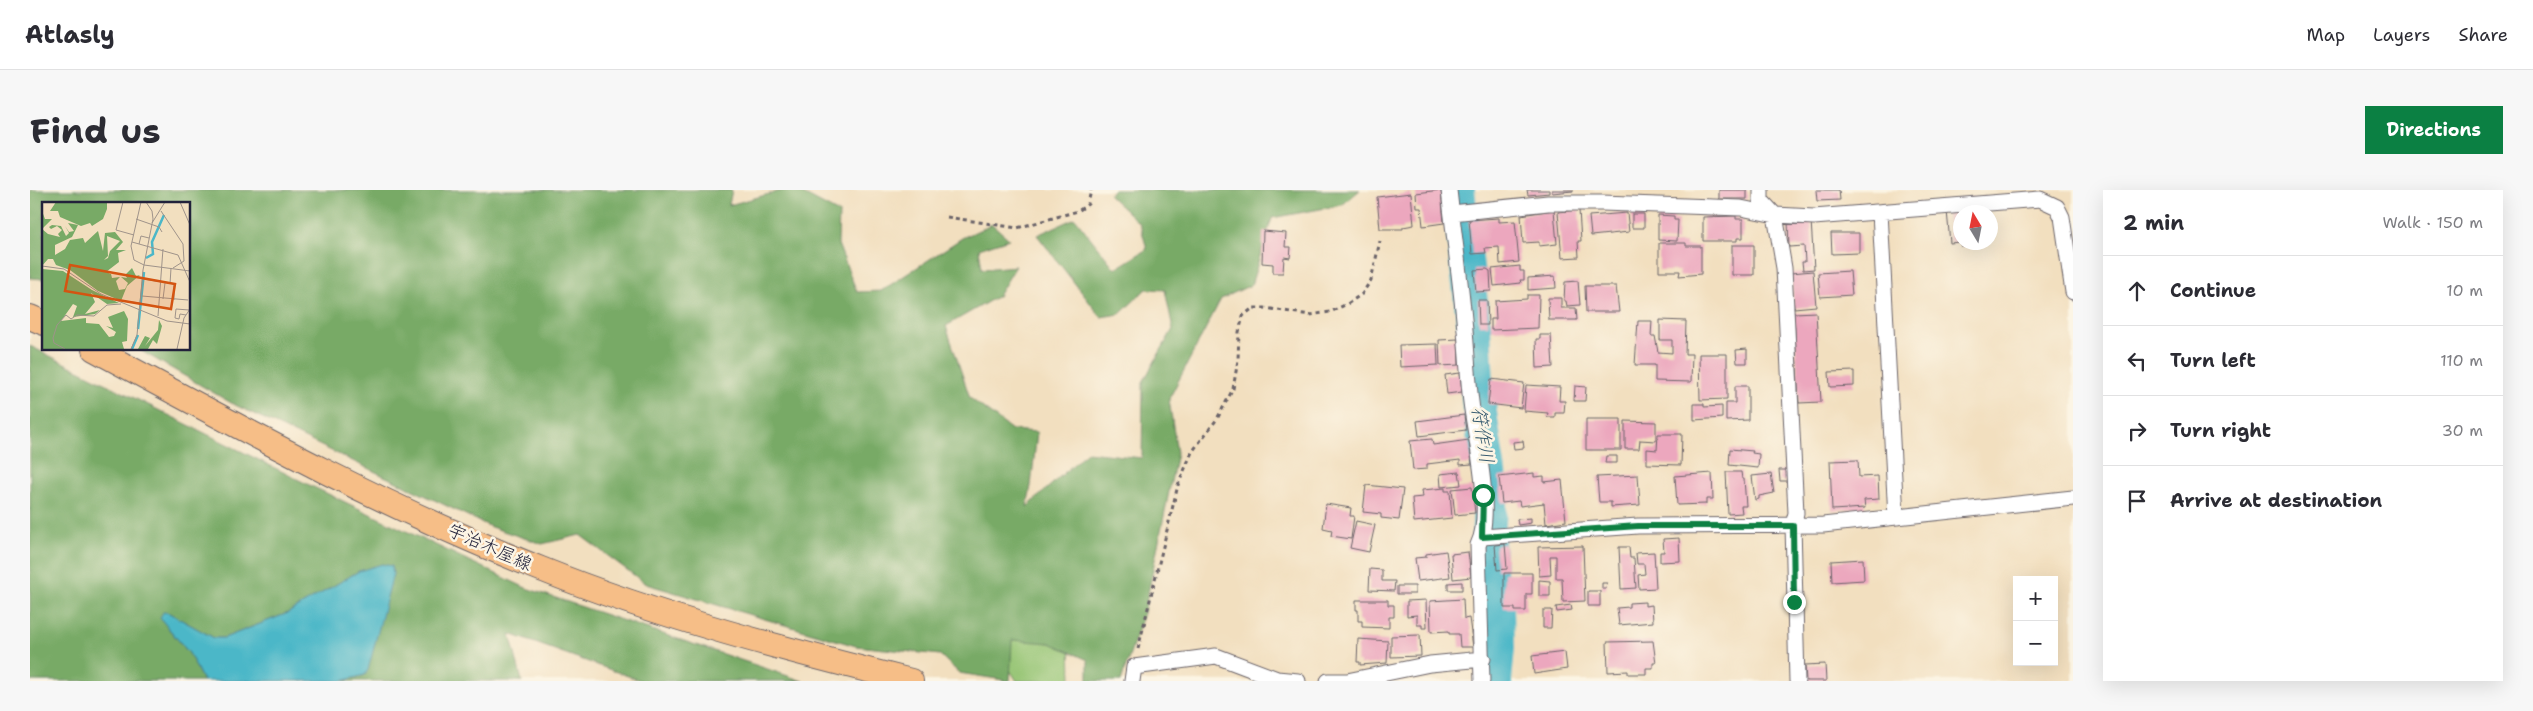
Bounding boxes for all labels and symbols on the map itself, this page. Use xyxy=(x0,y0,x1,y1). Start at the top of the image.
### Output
inset map xyxy=(42,202,190,350)
north arrow xyxy=(1953,205,1998,250)
water label: 符作川 xyxy=(1466,405,1500,465)
route start xyxy=(1472,484,1495,507)
street label: 宇治木屋線 xyxy=(444,518,536,576)
route end xyxy=(1783,591,1806,614)

